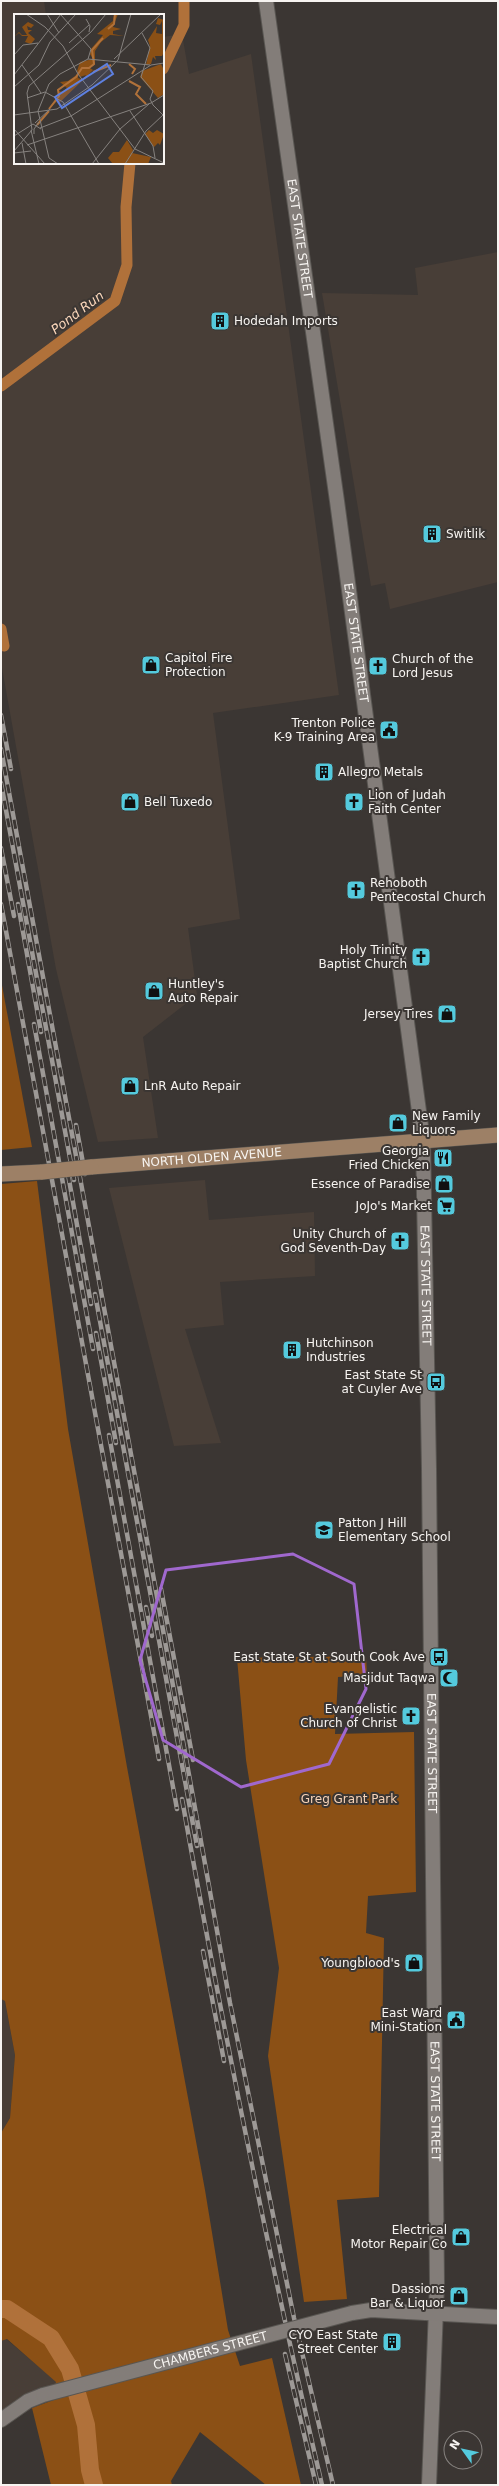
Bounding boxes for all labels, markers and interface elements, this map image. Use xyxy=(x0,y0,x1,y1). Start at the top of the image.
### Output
inset map xyxy=(14,14,164,164)
street label: EAST STATE STREET xyxy=(284,178,315,300)
water label: Pond Run xyxy=(48,288,107,337)
building icon: Hodedah Imports xyxy=(209,310,231,332)
place label: Hodedah Imports xyxy=(234,314,338,328)
building icon: Switlik xyxy=(421,523,443,545)
place label: Switlik xyxy=(446,527,485,541)
street label: EAST STATE STREET xyxy=(341,582,371,704)
place label: Capitol Fire Protection xyxy=(165,651,232,679)
place label: Church of the Lord Jesus xyxy=(392,652,473,680)
shop icon: Capitol Fire Protection xyxy=(140,654,162,676)
church icon: Church of the Lord Jesus xyxy=(367,655,389,677)
place label: Trenton Police K-9 Training Area xyxy=(274,716,375,744)
public building icon: Trenton Police K-9 Training Area xyxy=(378,719,400,741)
building icon: Allegro Metals xyxy=(313,761,335,783)
place label: Allegro Metals xyxy=(338,765,423,779)
place label: Lion of Judah Faith Center xyxy=(368,788,446,816)
shop icon: Bell Tuxedo xyxy=(119,791,141,813)
church icon: Lion of Judah Faith Center xyxy=(343,791,365,813)
place label: Bell Tuxedo xyxy=(144,795,212,809)
place label: Rehoboth Pentecostal Church xyxy=(370,876,486,904)
church icon: Rehoboth Pentecostal Church xyxy=(345,879,367,901)
place label: Holy Trinity Baptist Church xyxy=(319,943,407,971)
church icon: Holy Trinity Baptist Church xyxy=(410,946,432,968)
place label: Huntley's Auto Repair xyxy=(168,977,238,1005)
shop icon: Huntley's Auto Repair xyxy=(143,980,165,1002)
shop icon: Jersey Tires xyxy=(436,1003,458,1025)
place label: Jersey Tires xyxy=(363,1007,433,1021)
shop icon: LnR Auto Repair xyxy=(119,1075,141,1097)
place label: LnR Auto Repair xyxy=(144,1079,241,1093)
place label: New Family Liquors xyxy=(412,1109,481,1137)
shop icon: New Family Liquors xyxy=(387,1112,409,1134)
place label: Georgia Fried Chicken xyxy=(348,1144,429,1172)
street label: NORTH OLDEN AVENUE xyxy=(141,1145,282,1170)
restaurant icon: Georgia Fried Chicken xyxy=(432,1147,454,1169)
shop icon: Essence of Paradise xyxy=(433,1173,455,1195)
place label: Essence of Paradise xyxy=(311,1177,430,1191)
supermarket icon: JoJo's Market xyxy=(435,1195,457,1217)
place label: JoJo's Market xyxy=(355,1199,432,1213)
street label: EAST STATE STREET xyxy=(418,1225,434,1346)
place label: Unity Church of God Seventh-Day xyxy=(281,1227,387,1255)
church icon: Unity Church of God Seventh-Day xyxy=(389,1230,411,1252)
place label: Hutchinson Industries xyxy=(306,1336,374,1364)
building icon: Hutchinson Industries xyxy=(281,1339,303,1361)
place label: East State St at Cuyler Ave xyxy=(342,1368,422,1396)
bus stop icon: East State St at Cuyler Ave xyxy=(425,1371,447,1393)
place label: Patton J Hill Elementary School xyxy=(338,1516,451,1544)
school or university icon: Patton J Hill Elementary School xyxy=(313,1519,335,1541)
bus stop icon: East State St at South Cook Ave xyxy=(428,1646,450,1668)
place label: East State St at South Cook Ave xyxy=(233,1650,425,1664)
mosque icon: Masjidut Taqwa xyxy=(438,1667,460,1689)
place label: Masjidut Taqwa xyxy=(343,1671,435,1685)
street label: EAST STATE STREET xyxy=(424,1693,439,1814)
place label: Evangelistic Church of Christ xyxy=(300,1702,397,1730)
church icon: Evangelistic Church of Christ xyxy=(400,1705,422,1727)
park label: Greg Grant Park xyxy=(301,1792,397,1806)
shop icon: Youngblood's xyxy=(403,1952,425,1974)
place label: Youngblood's xyxy=(320,1956,400,1970)
place label: East Ward Mini-Station xyxy=(370,2006,442,2034)
public building icon: East Ward Mini-Station xyxy=(445,2009,467,2031)
street label: EAST STATE STREET xyxy=(428,2041,443,2162)
place label: Electrical Motor Repair Co xyxy=(351,2223,447,2251)
shop icon: Electrical Motor Repair Co xyxy=(450,2226,472,2248)
place label: Dassions Bar & Liquor xyxy=(370,2282,445,2310)
shop icon: Dassions Bar & Liquor xyxy=(448,2285,470,2307)
place label: CYO East State Street Center xyxy=(288,2328,378,2356)
street label: CHAMBERS STREET xyxy=(152,2329,269,2372)
building icon: CYO East State Street Center xyxy=(381,2331,403,2353)
north arrow xyxy=(443,2430,483,2470)
text: N xyxy=(447,2437,463,2452)

